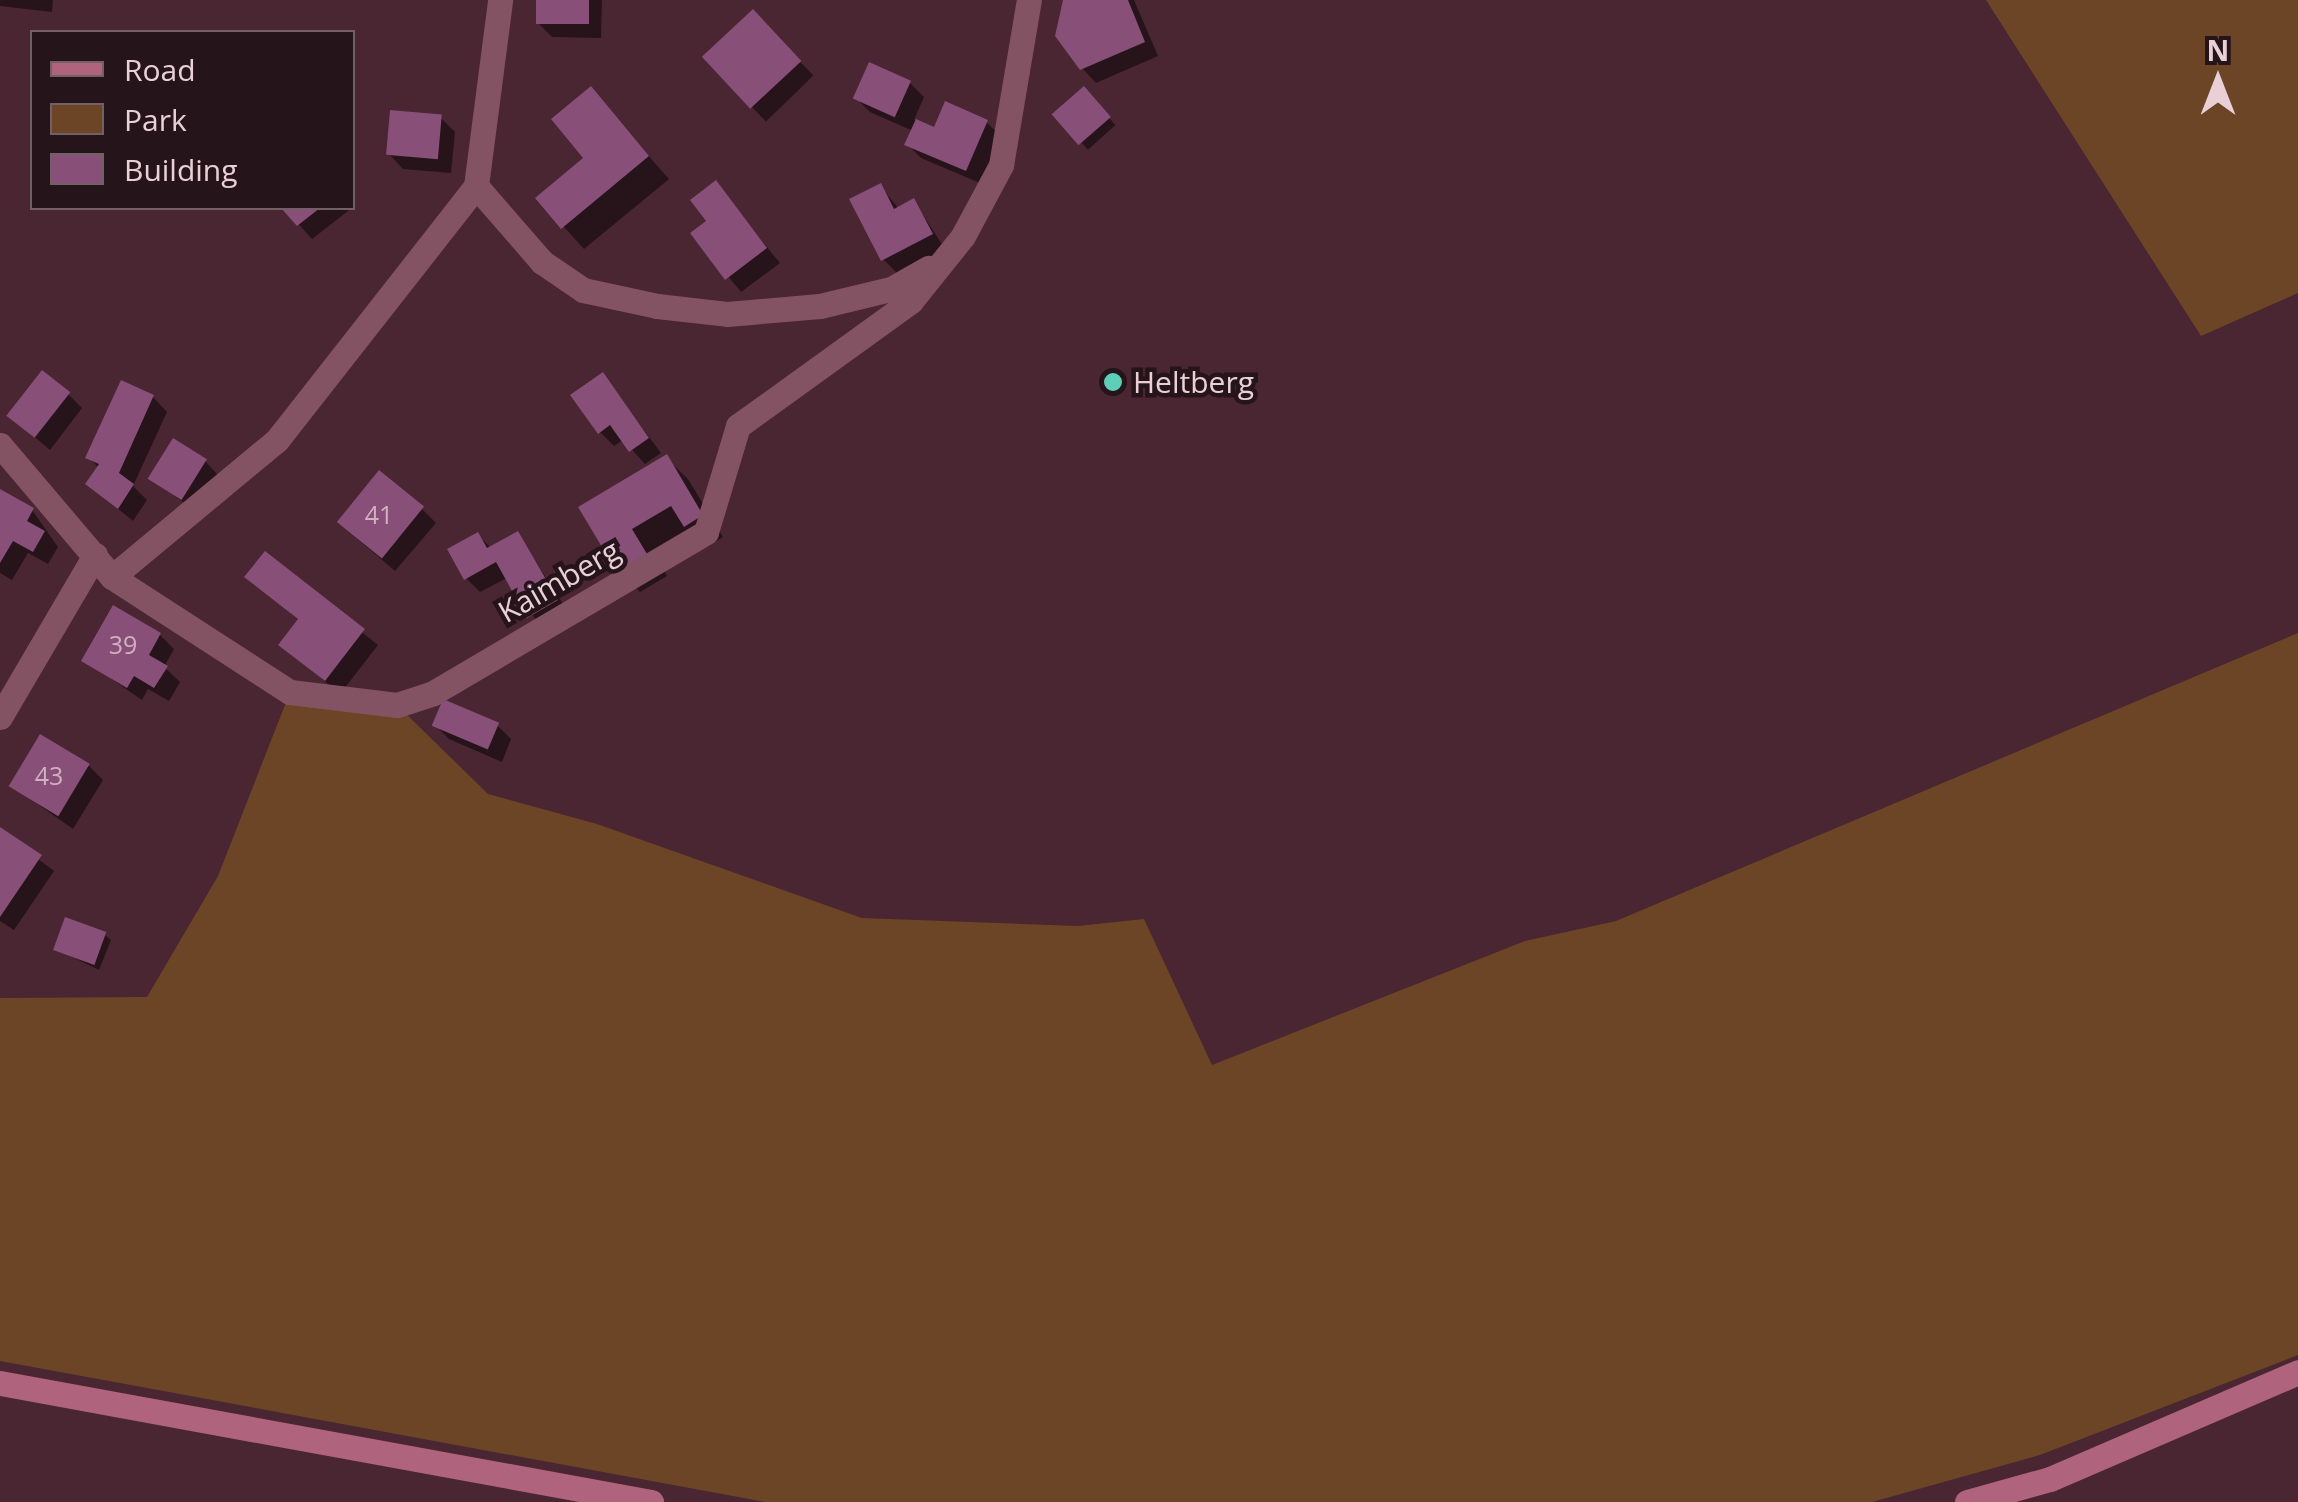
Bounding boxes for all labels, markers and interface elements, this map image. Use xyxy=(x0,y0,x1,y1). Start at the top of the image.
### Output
legend xyxy=(30,30,355,210)
north arrow xyxy=(2168,30,2268,130)
text: N xyxy=(2207,31,2229,69)
text: Road xyxy=(124,49,196,90)
text: Park xyxy=(124,99,187,140)
text: Building xyxy=(124,149,238,190)
place label: Heltberg xyxy=(1133,364,1254,400)
marker: Heltberg xyxy=(1102,371,1124,393)
house number: 41 xyxy=(365,499,393,529)
street label: Kaimberg xyxy=(492,532,626,630)
house number: 39 xyxy=(109,629,137,659)
house number: 43 xyxy=(35,760,63,790)

